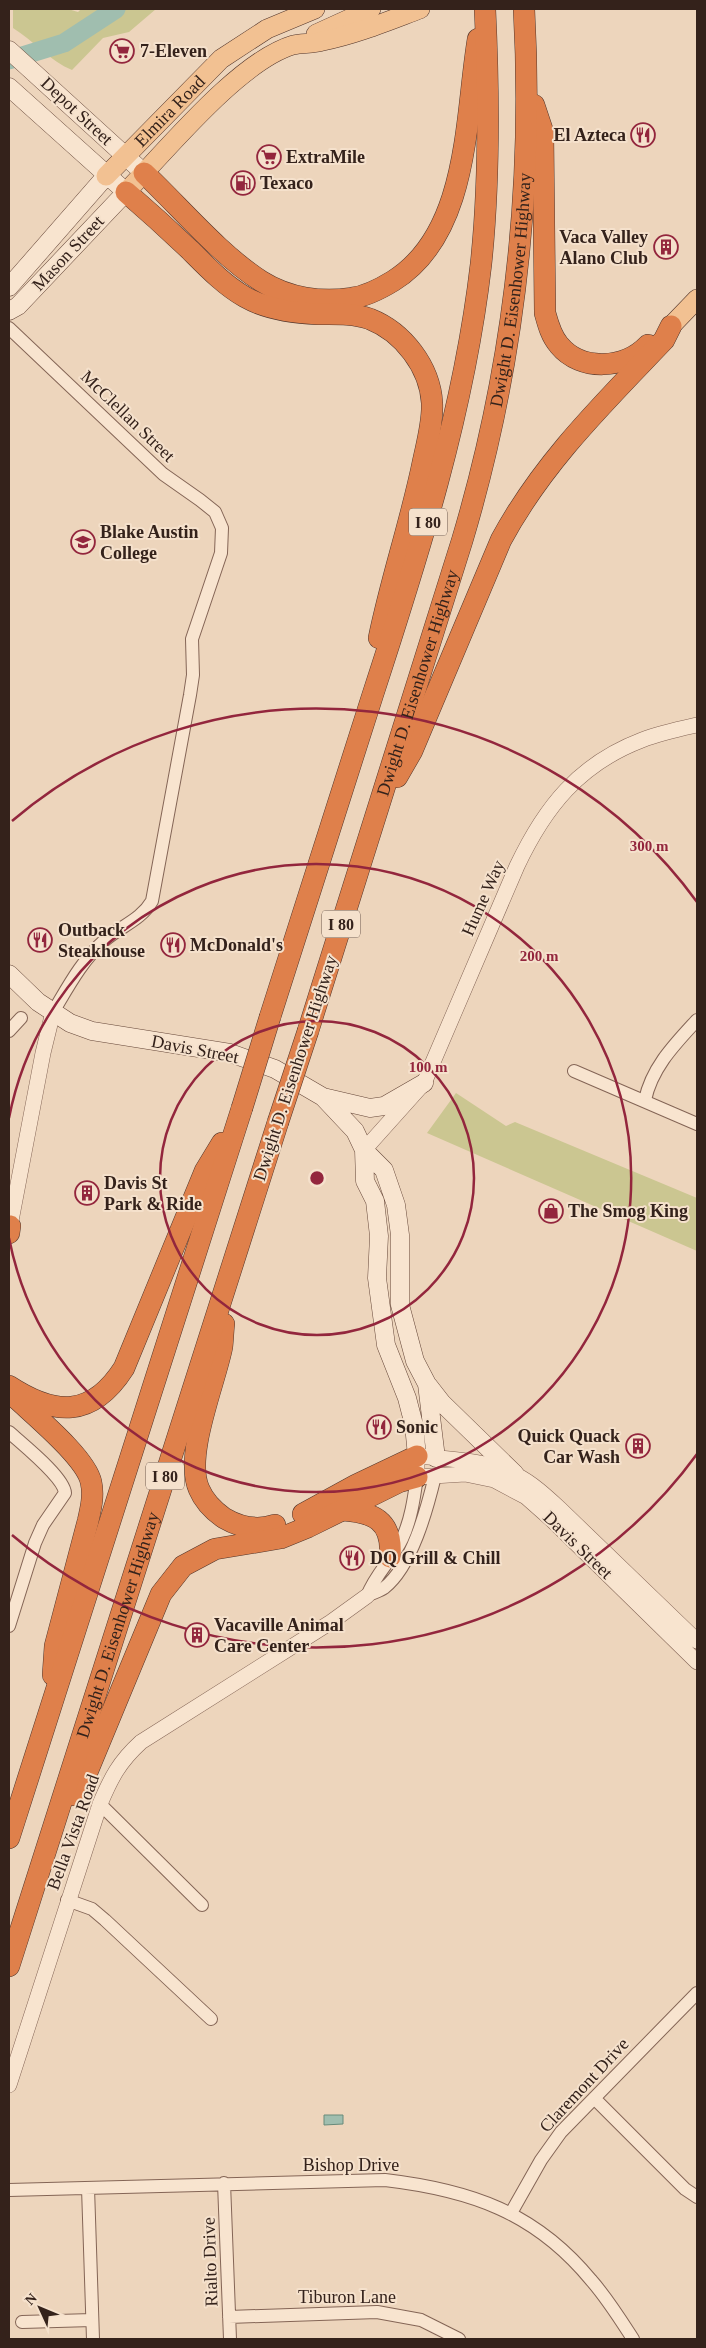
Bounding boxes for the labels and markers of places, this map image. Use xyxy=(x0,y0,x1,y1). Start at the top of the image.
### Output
supermarket icon: 7-Eleven xyxy=(109,38,135,64)
place label: 7-Eleven xyxy=(140,41,207,61)
restaurant icon: El Azteca xyxy=(630,122,656,148)
place label: El Azteca xyxy=(554,125,626,145)
supermarket icon: ExtraMile xyxy=(256,144,282,170)
place label: ExtraMile xyxy=(286,147,365,167)
fuel station icon: Texaco xyxy=(230,170,256,196)
place label: Texaco xyxy=(260,173,313,193)
place label: Vaca Valley Alano Club xyxy=(559,227,648,268)
building icon: Vaca Valley Alano Club xyxy=(653,234,679,260)
place label: Blake Austin College xyxy=(100,522,199,563)
school or university icon: Blake Austin College xyxy=(70,529,96,555)
place label: Outback Steakhouse xyxy=(58,920,145,961)
restaurant icon: Outback Steakhouse xyxy=(27,927,53,953)
restaurant icon: McDonald's xyxy=(160,932,186,958)
place label: McDonald's xyxy=(190,935,283,955)
centre of rings xyxy=(308,1169,326,1187)
place label: Davis St Park & Ride xyxy=(104,1173,202,1214)
building icon: Davis St Park & Ride xyxy=(74,1180,100,1206)
shop icon: The Smog King xyxy=(538,1198,564,1224)
place label: The Smog King xyxy=(568,1201,688,1221)
restaurant icon: Sonic xyxy=(366,1414,392,1440)
place label: Sonic xyxy=(396,1417,438,1437)
place label: Quick Quack Car Wash xyxy=(517,1426,620,1467)
building icon: Quick Quack Car Wash xyxy=(625,1433,651,1459)
restaurant icon: DQ Grill & Chill xyxy=(339,1545,365,1571)
place label: DQ Grill & Chill xyxy=(370,1548,501,1568)
place label: Vacaville Animal Care Center xyxy=(214,1615,344,1656)
building icon: Vacaville Animal Care Center xyxy=(184,1622,210,1648)

